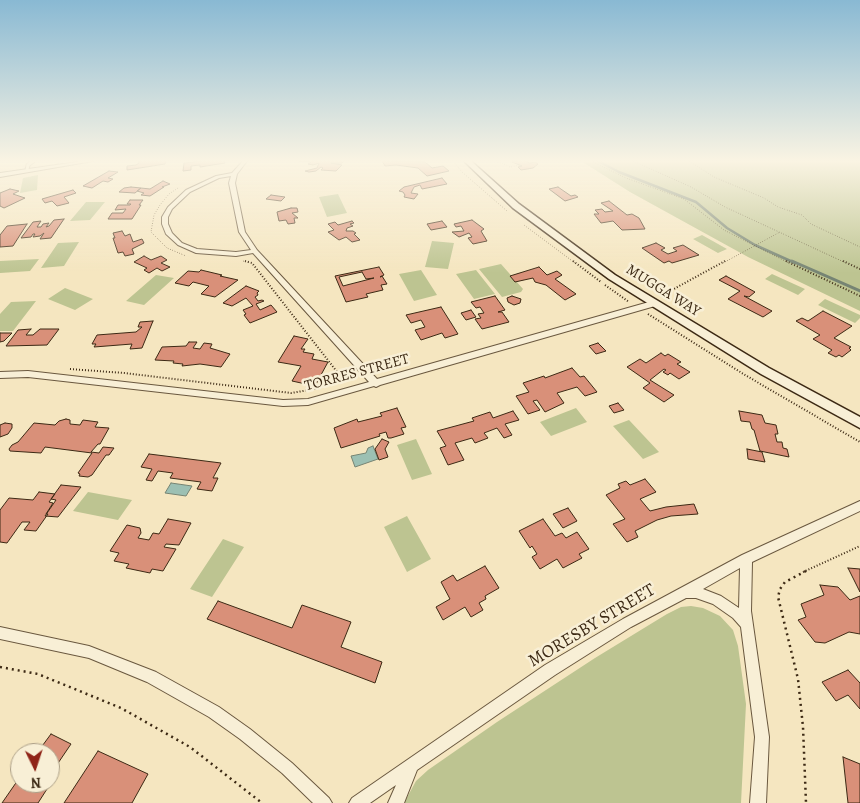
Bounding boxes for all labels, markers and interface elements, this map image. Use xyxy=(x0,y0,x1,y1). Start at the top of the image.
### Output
street label: MUGGA WAY xyxy=(623,261,703,321)
street label: TORRES STREET xyxy=(303,350,411,396)
street label: MORESBY STREET xyxy=(525,580,659,672)
north arrow xyxy=(10,743,60,793)
text: N xyxy=(30,773,42,792)

